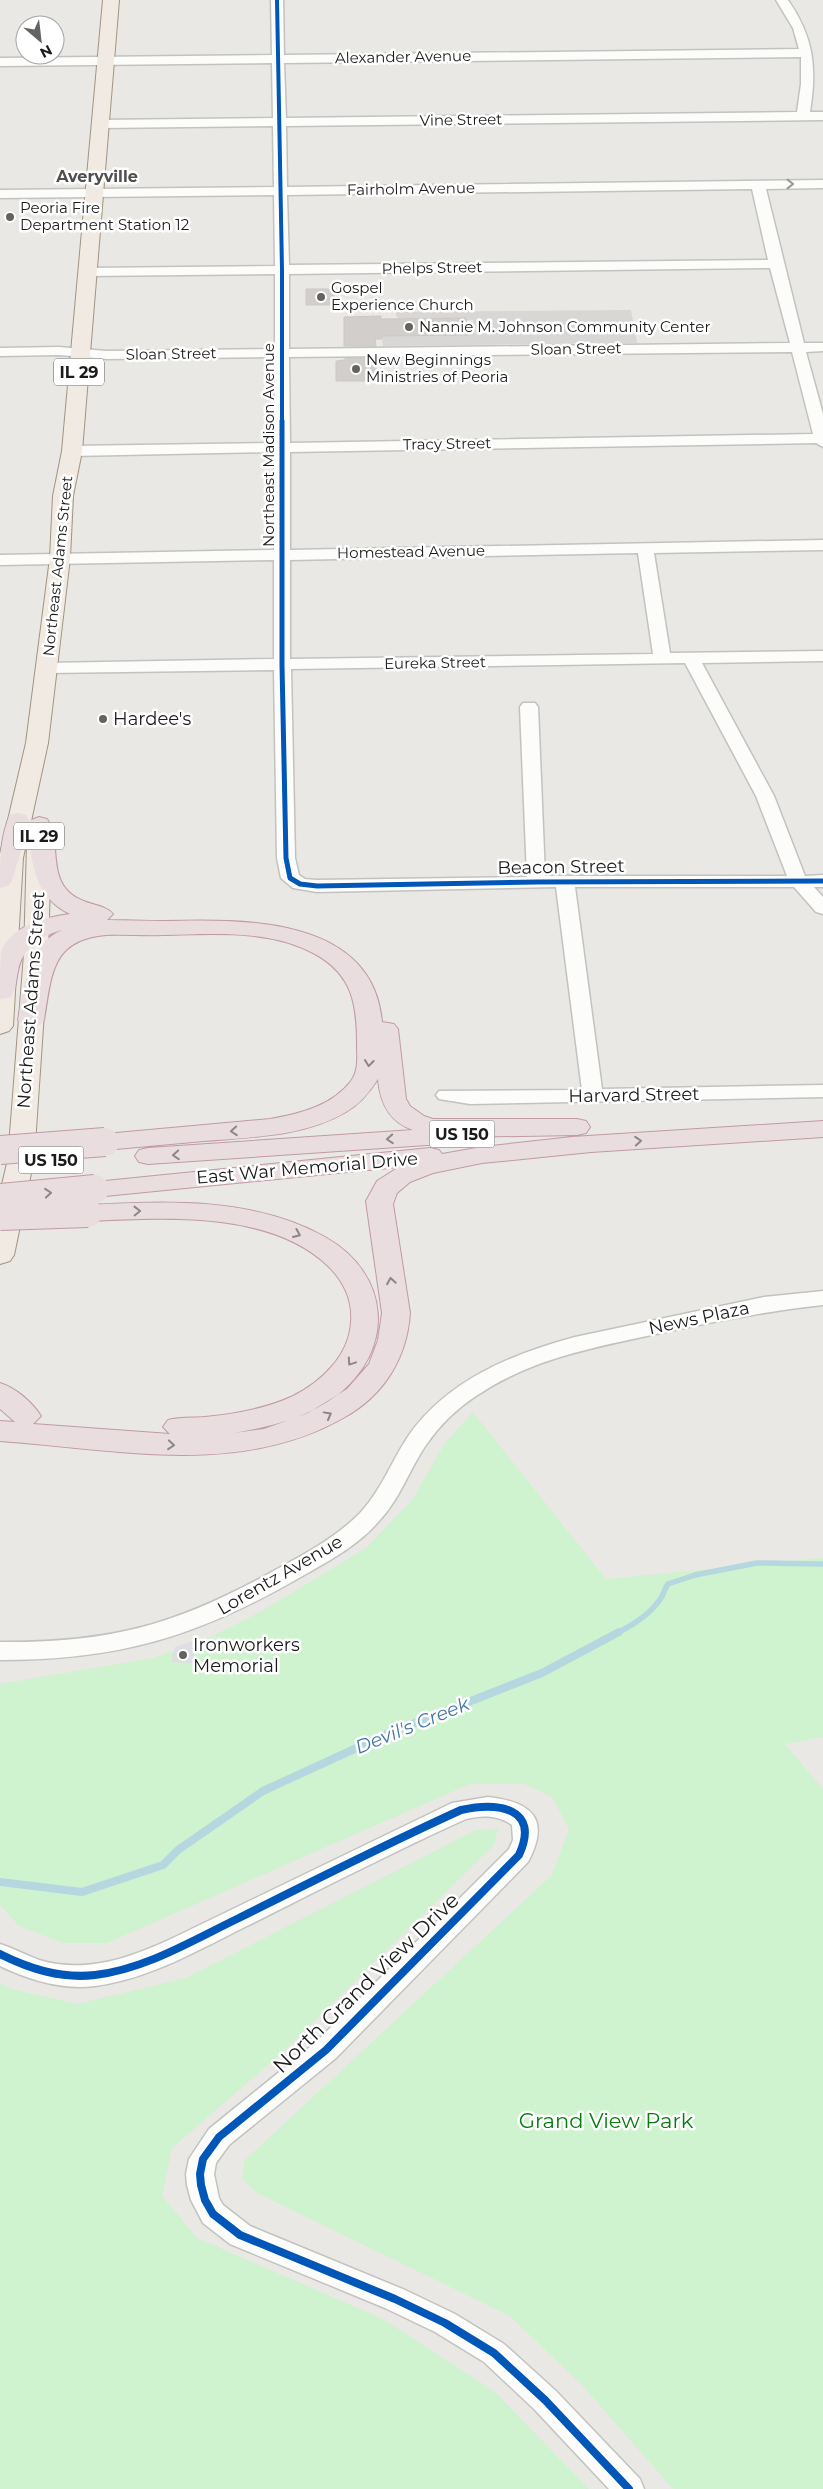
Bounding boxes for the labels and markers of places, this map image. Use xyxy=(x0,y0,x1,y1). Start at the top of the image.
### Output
place label: Peoria Fire Department Station 12 xyxy=(20,198,189,234)
marker: Peoria Fire Department Station 12 xyxy=(4,211,16,223)
place label: Gospel Experience Church xyxy=(331,278,474,314)
marker: Gospel Experience Church xyxy=(315,291,327,303)
place label: Nannie M. Johnson Community Center xyxy=(419,317,710,336)
marker: Nannie M. Johnson Community Center xyxy=(403,321,415,333)
place label: New Beginnings Ministries of Peoria xyxy=(366,350,508,386)
marker: New Beginnings Ministries of Peoria xyxy=(350,363,362,375)
place label: Hardee's xyxy=(113,708,191,730)
marker: Hardee's xyxy=(97,713,109,725)
place label: Ironworkers Memorial xyxy=(193,1634,300,1677)
marker: Ironworkers Memorial xyxy=(177,1649,189,1661)

